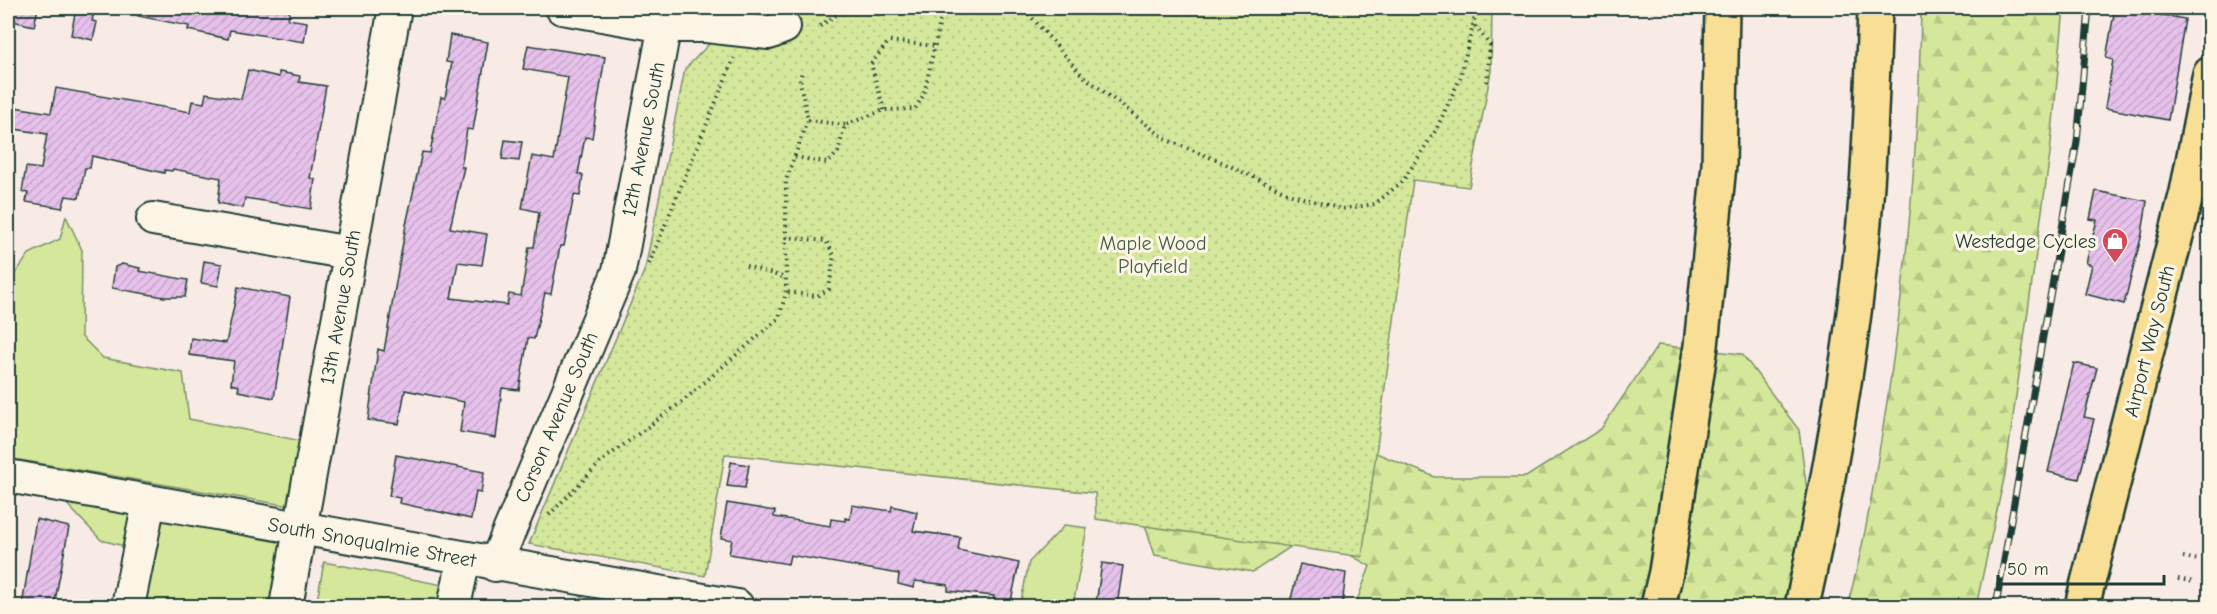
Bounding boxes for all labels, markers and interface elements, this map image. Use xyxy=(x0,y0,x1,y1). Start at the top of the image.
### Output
street label: 12th Avenue South xyxy=(617,60,670,219)
shop icon: Westedge Cycles xyxy=(2100,226,2130,264)
street label: 13th Avenue South xyxy=(316,228,365,386)
place label: Westedge Cycles xyxy=(1955,230,2096,253)
park label: Maple Wood Playfield xyxy=(1099,232,1207,278)
street label: Airport Way South xyxy=(2119,263,2179,420)
street label: Corson Avenue South xyxy=(510,328,603,506)
street label: South Snoqualmie Street xyxy=(266,513,479,572)
scale bar xyxy=(1998,548,2164,586)
text: 50 m xyxy=(2007,559,2049,580)

